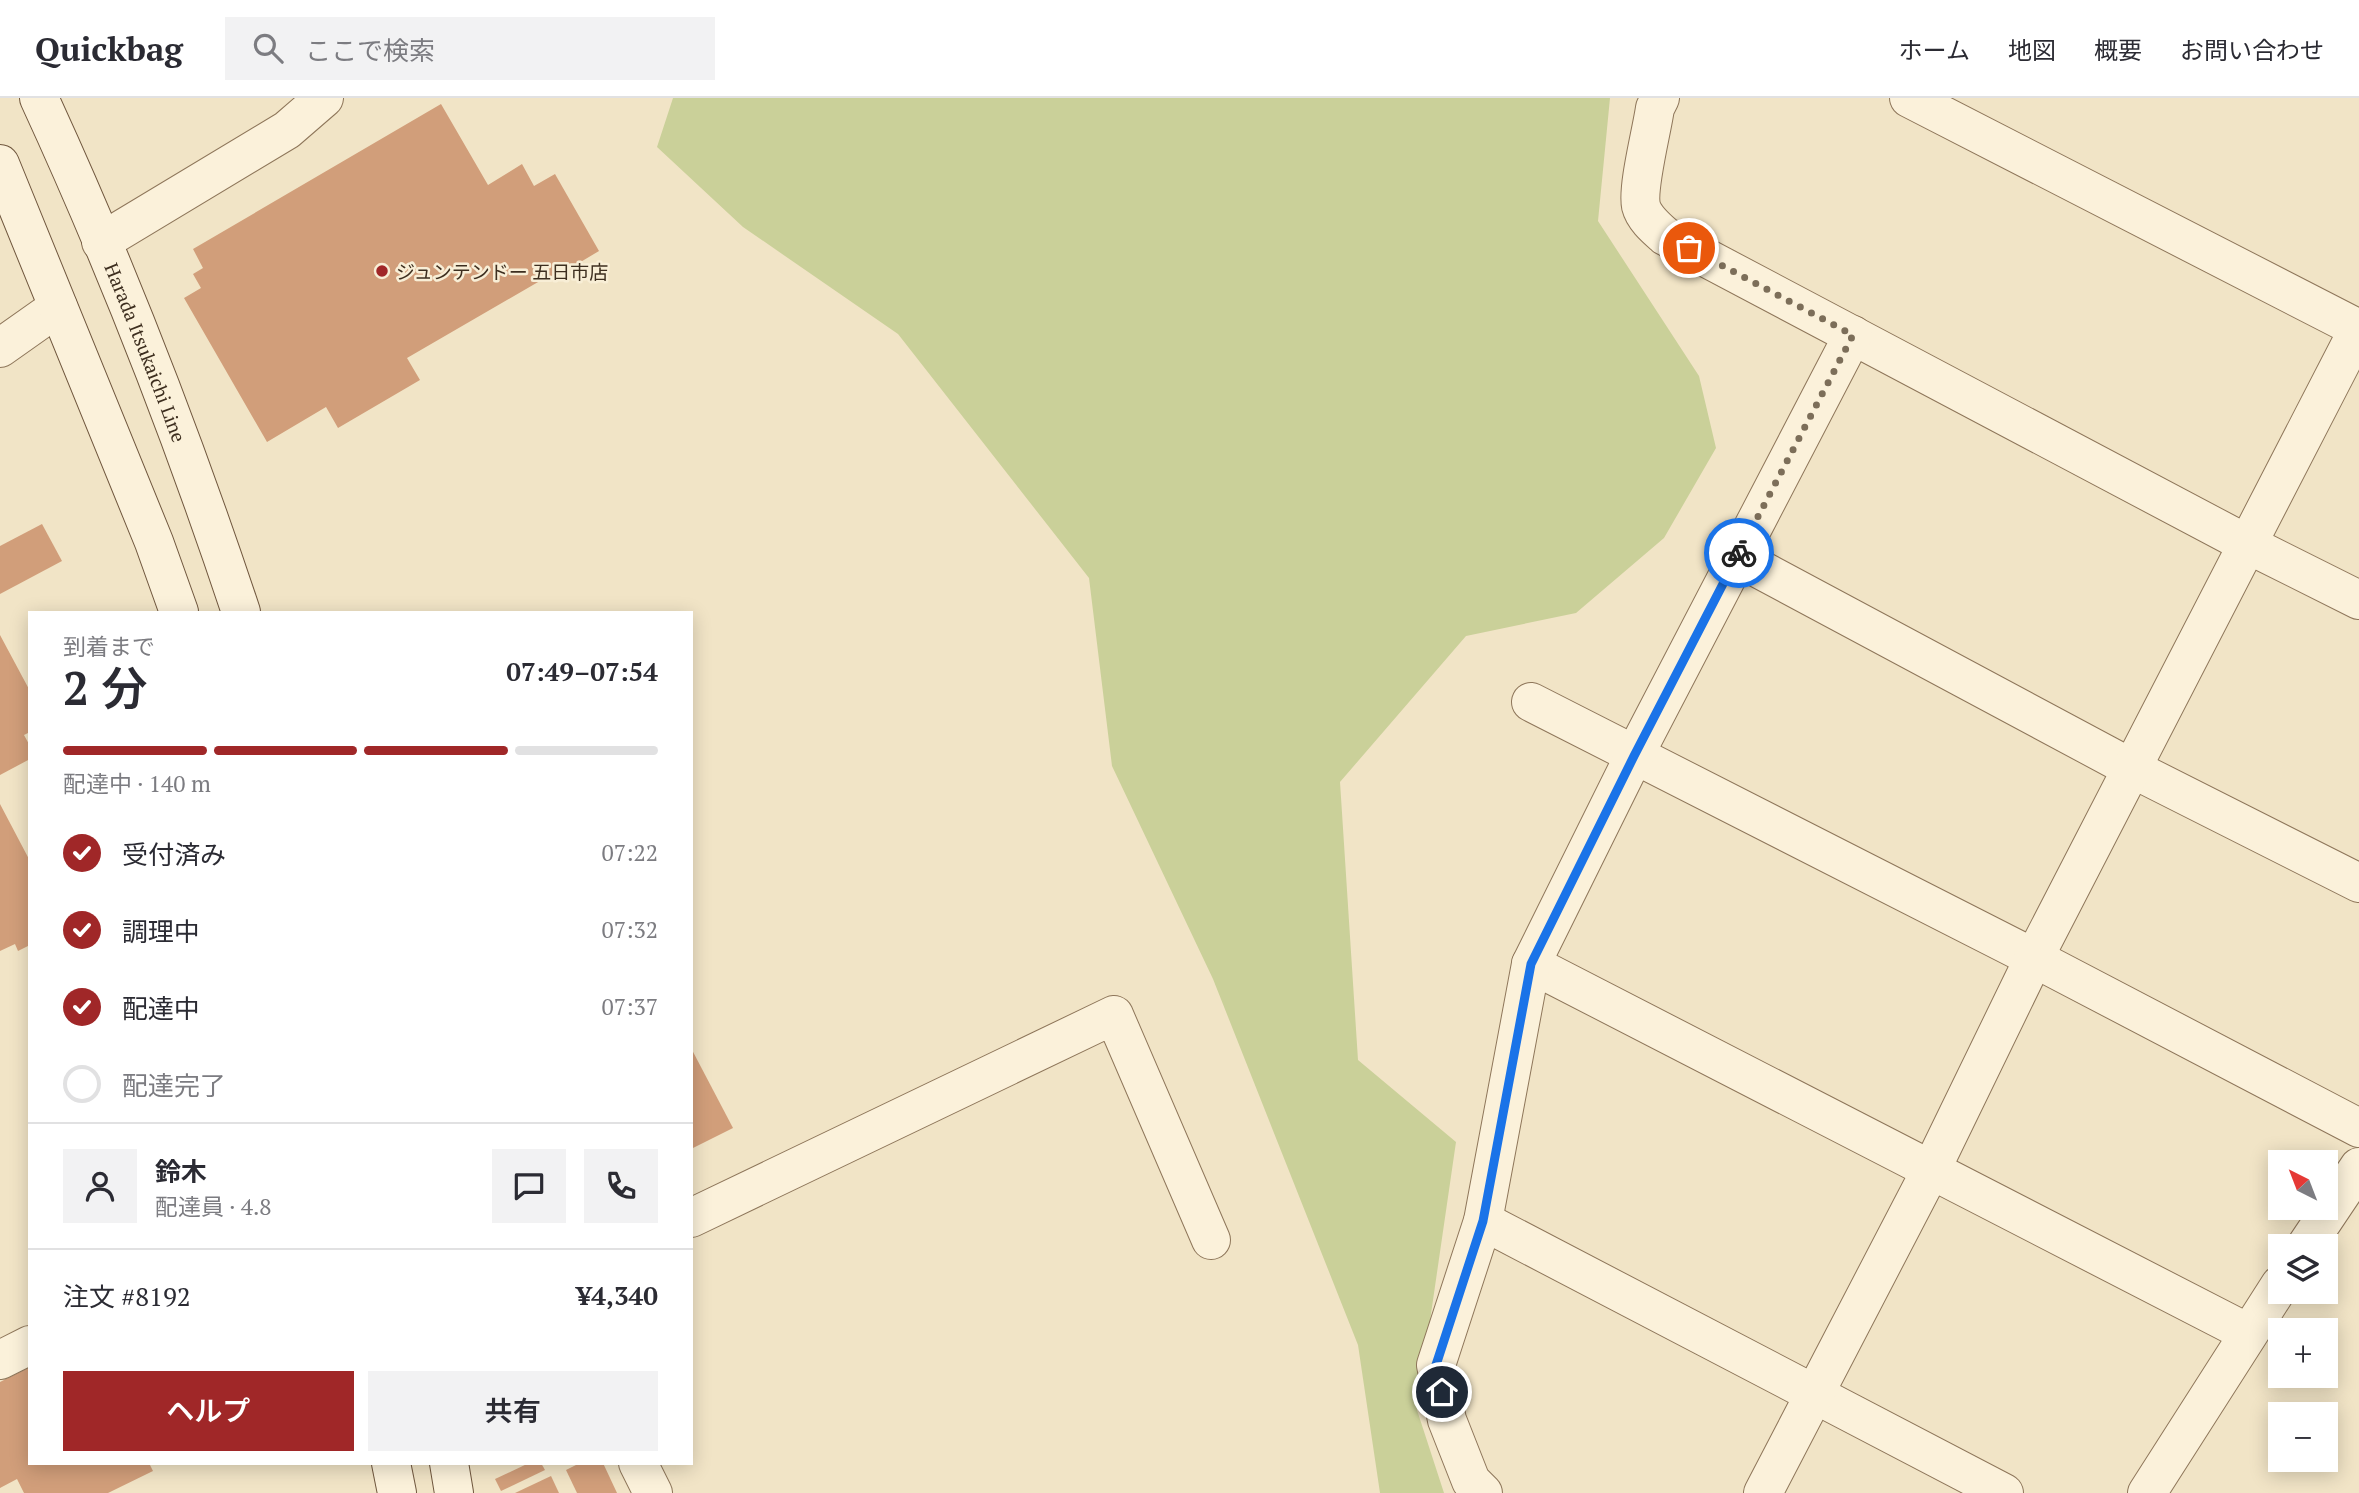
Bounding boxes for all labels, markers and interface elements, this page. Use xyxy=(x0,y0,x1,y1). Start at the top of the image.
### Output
search box xyxy=(225,17,715,80)
text: Quickbag xyxy=(35,27,183,70)
icon: search xyxy=(249,29,287,67)
text: ここで検索 xyxy=(305,33,435,67)
text: ホーム xyxy=(1899,34,1970,66)
text: 地図 xyxy=(2008,34,2056,66)
text: 概要 xyxy=(2094,34,2142,66)
text: お問い合わせ xyxy=(2180,34,2324,66)
pin xyxy=(1659,218,1719,278)
icon: bag xyxy=(1670,229,1708,267)
street label: Harada Itsukaichi Line xyxy=(100,259,193,445)
place label: ジュンテンドー 五日市店 xyxy=(396,259,608,284)
marker: ジュンテンドー 五日市店 xyxy=(374,263,390,279)
courier xyxy=(1704,518,1774,588)
icon: bike xyxy=(1720,534,1758,572)
text: 到着まで xyxy=(63,631,155,662)
text: 07:49–07:54 xyxy=(506,654,658,688)
text: 2 分 xyxy=(63,657,147,718)
text: 配達中 · 140 m xyxy=(63,768,211,799)
icon: check xyxy=(63,834,101,872)
text: 受付済み xyxy=(122,837,226,871)
text: 07:22 xyxy=(601,837,658,868)
icon: check xyxy=(63,911,101,949)
text: 調理中 xyxy=(122,914,200,948)
text: 07:32 xyxy=(601,914,658,945)
icon: check xyxy=(63,988,101,1026)
text: 配達中 xyxy=(122,991,200,1025)
text: 07:37 xyxy=(601,991,658,1022)
text: 配達完了 xyxy=(122,1068,226,1102)
button: person xyxy=(63,1149,137,1223)
button: chat xyxy=(492,1149,566,1223)
button: phone xyxy=(584,1149,658,1223)
north arrow xyxy=(2268,1150,2338,1220)
map controls xyxy=(2268,1150,2338,1472)
text: 鈴木 xyxy=(155,1154,207,1188)
text: 配達員 · 4.8 xyxy=(155,1191,272,1222)
button: layers xyxy=(2268,1234,2338,1304)
text: ¥4,340 xyxy=(577,1278,658,1312)
text: 注文 #8192 xyxy=(63,1279,191,1313)
button: + xyxy=(2268,1318,2338,1388)
pin xyxy=(1412,1362,1472,1422)
button: ヘルプ xyxy=(63,1371,354,1451)
button: 共有 xyxy=(368,1371,658,1451)
icon: home xyxy=(1423,1373,1461,1411)
button: − xyxy=(2268,1402,2338,1472)

